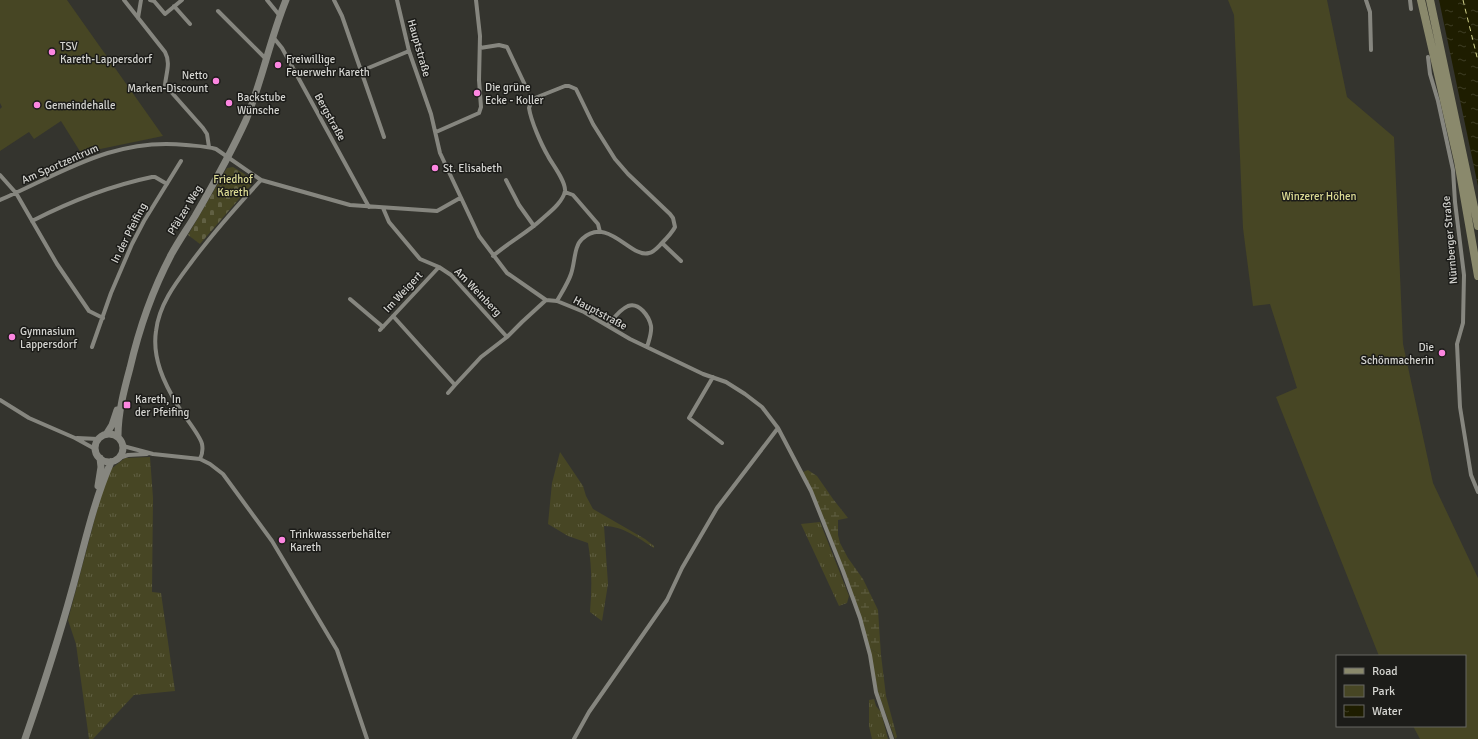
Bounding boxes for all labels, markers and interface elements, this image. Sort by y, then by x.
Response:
street label: Hauptstraße [405,18,433,78]
place label: TSV Kareth-Lappersdorf [60,40,153,66]
marker: TSV Kareth-Lappersdorf [47,47,57,57]
place label: Freiwillige Feuerwehr Kareth [286,53,370,79]
marker: Freiwillige Feuerwehr Kareth [273,60,283,70]
place label: Netto Marken-Discount [127,69,208,95]
marker: Netto Marken-Discount [211,76,221,86]
place label: Die grüne Ecke - Koller [485,81,544,107]
marker: Die grüne Ecke - Koller [472,88,482,98]
place label: Backstube Wünsche [237,91,286,117]
street label: Bergstraße [312,91,348,143]
marker: Backstube Wünsche [224,98,234,108]
place label: Gemeindehalle [45,99,115,112]
marker: Gemeindehalle [32,100,42,110]
street label: Am Sportzentrum [20,141,101,187]
place label: St. Elisabeth [443,162,502,175]
marker: St. Elisabeth [430,163,440,173]
park label: Friedhof Kareth [213,173,254,199]
street label: Pfälzer Weg [165,182,205,237]
park label: Winzerer Höhen [1281,190,1357,203]
street label: Nürnberger Straße [1440,195,1460,285]
street label: In der Pfeifing [108,200,150,265]
street label: Am Weinberg [452,265,504,319]
street label: Im Weigert [381,269,425,315]
street label: Hauptstraße [571,293,629,333]
place label: Gymnasium Lappersdorf [20,325,78,351]
marker: Gymnasium Lappersdorf [7,332,17,342]
place label: Die Schönmacherin [1361,341,1434,367]
marker: Die Schönmacherin [1437,348,1447,358]
place label: Kareth, In der Pfeifing [135,393,190,419]
marker: Kareth, In der Pfeifing [122,400,132,410]
place label: Trinkwassserbehälter Kareth [290,528,390,554]
marker: Trinkwassserbehälter Kareth [277,535,287,545]
legend [1336,655,1466,727]
text: Road [1372,664,1398,679]
text: Park [1372,684,1395,699]
text: Water [1372,704,1403,719]

